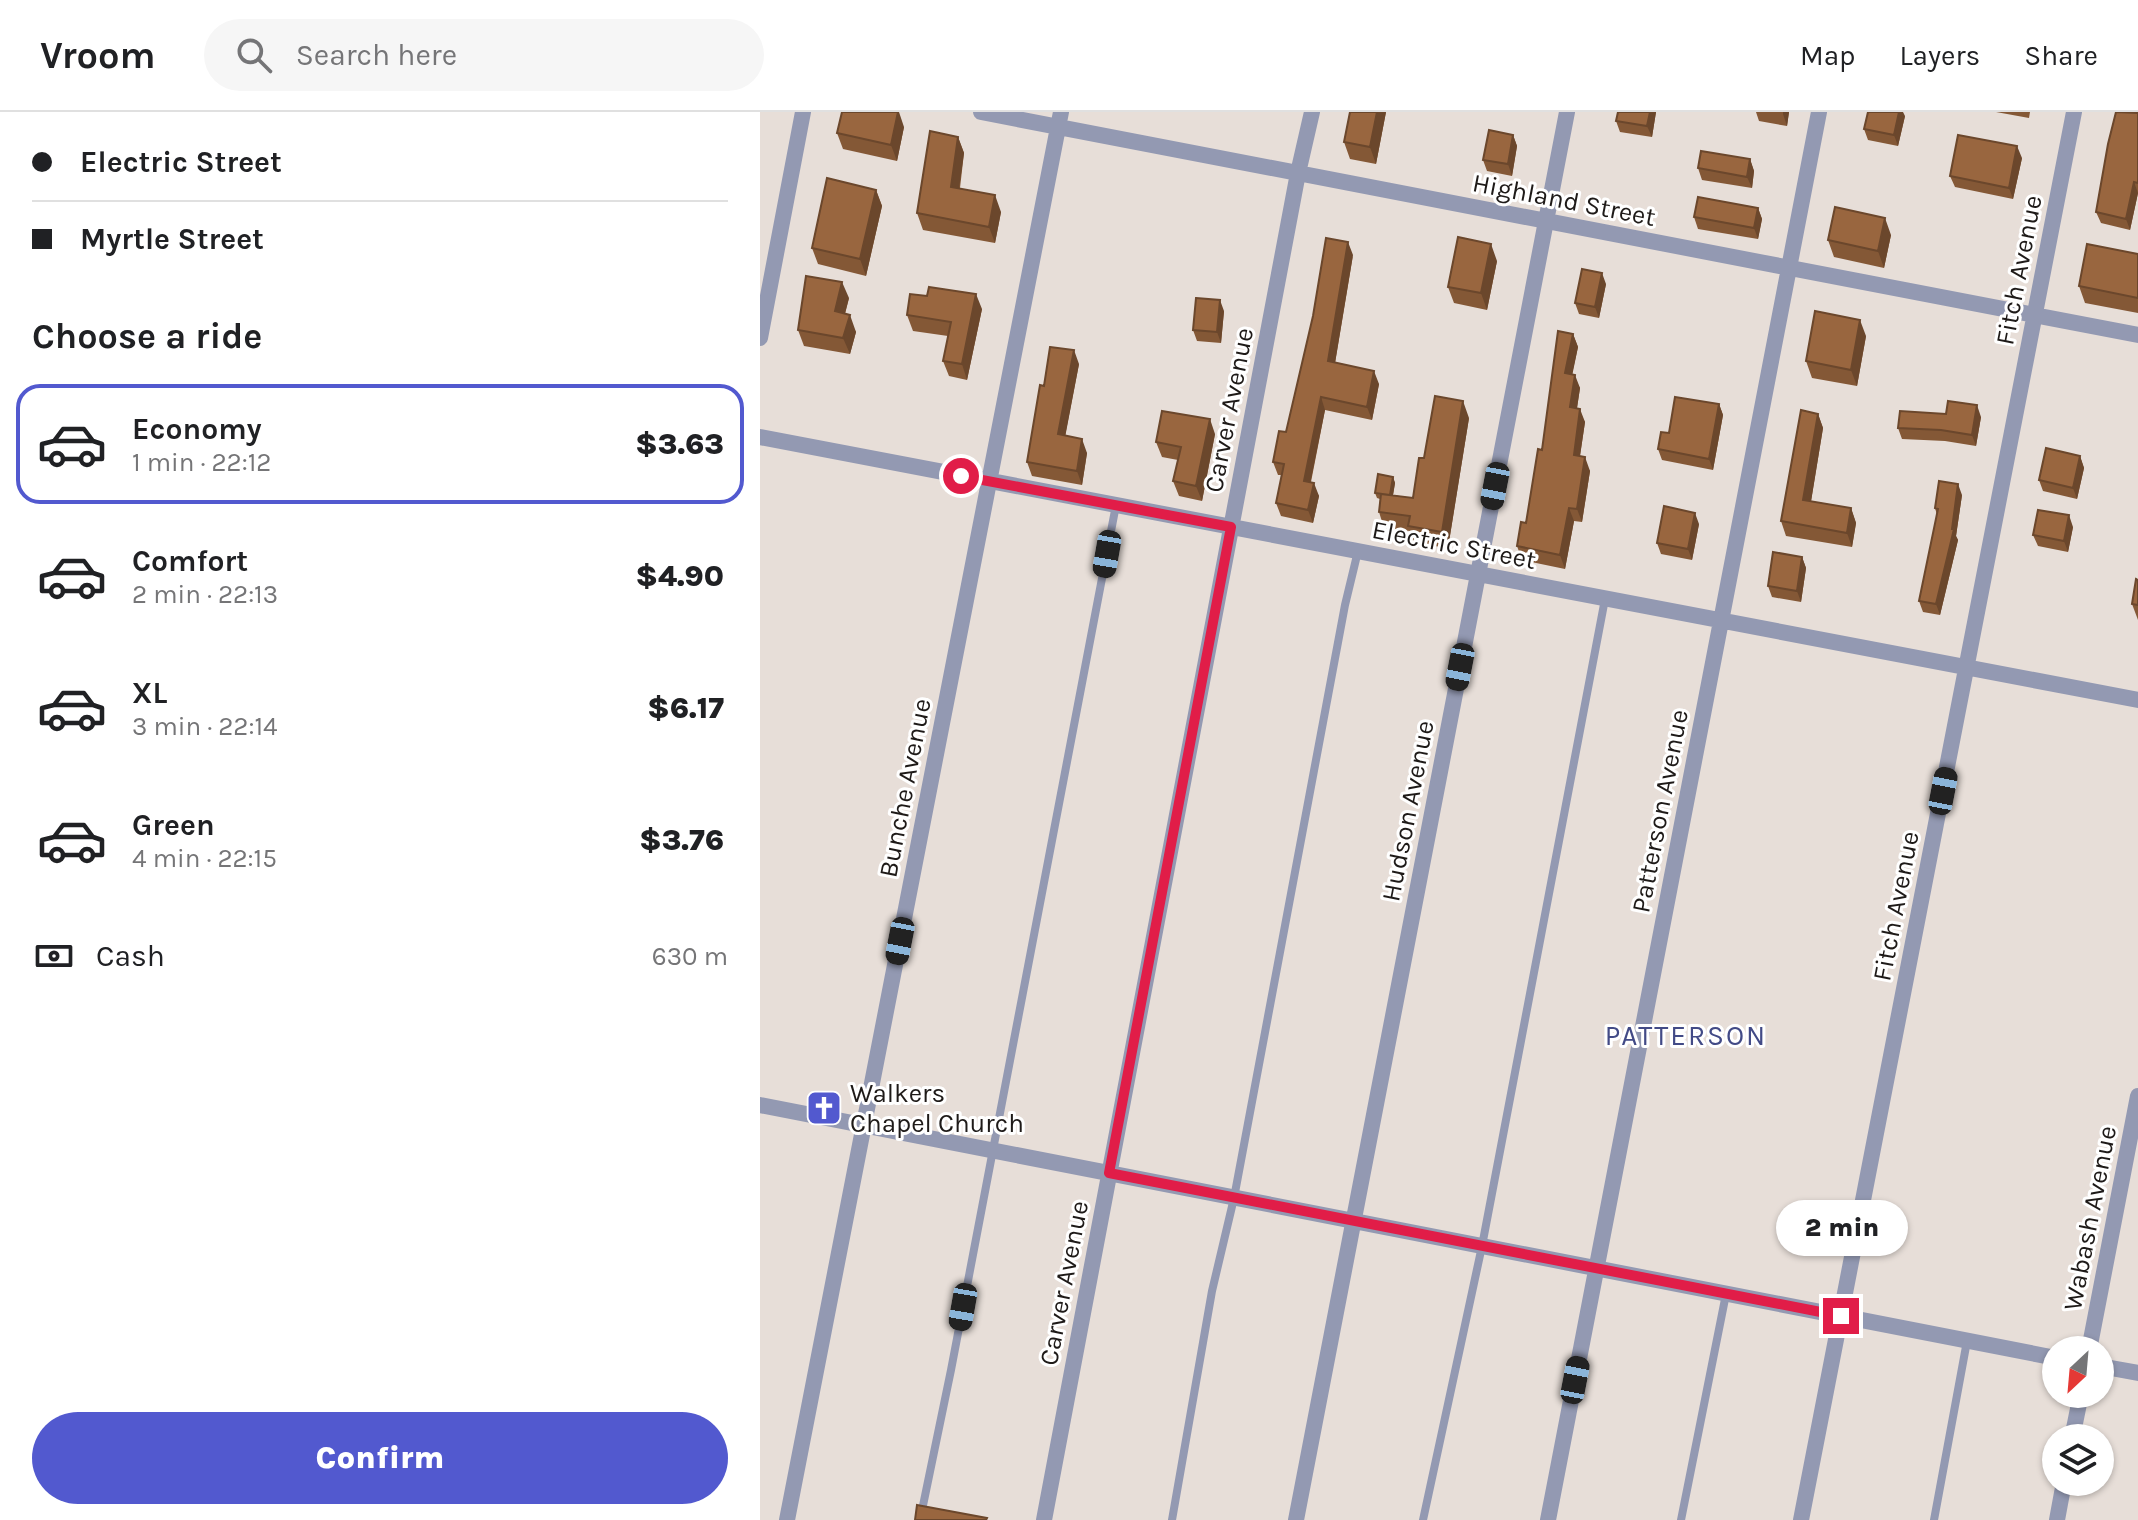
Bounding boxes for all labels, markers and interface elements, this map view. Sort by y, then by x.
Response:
search box [204,19,764,91]
text: Vroom [40,33,156,78]
icon: search [232,33,276,77]
text: Search here [296,37,457,73]
text: Map [1800,39,1855,72]
text: Layers [1899,39,1980,72]
text: Share [2024,39,2098,72]
text: Electric Street [80,144,282,180]
street label: Highland Street [1470,167,1658,233]
street label: Fitch Avenue [1989,192,2049,348]
text: Myrtle Street [80,221,264,257]
text: Choose a ride [32,315,262,357]
street label: Carver Avenue [1198,325,1260,495]
icon: car [36,408,108,480]
text: Economy [132,411,262,447]
text: $3.63 [635,426,724,462]
text: 1 min · 22:12 [132,447,271,478]
route start [943,458,979,494]
car [1479,460,1511,512]
street label: Electric Street [1369,514,1539,576]
car [1091,528,1123,580]
icon: car [36,540,108,612]
text: Comfort [132,543,248,579]
text: $4.90 [635,558,724,594]
text: 2 min · 22:13 [132,579,278,610]
car [1444,641,1476,693]
icon: car [36,672,108,744]
text: XL [132,675,167,711]
text: $6.17 [647,690,724,726]
street label: Bunche Avenue [872,696,938,880]
street label: Patterson Avenue [1625,707,1695,915]
text: 3 min · 22:14 [132,711,278,742]
street label: Hudson Avenue [1375,718,1441,904]
car [1927,765,1959,817]
icon: car [36,804,108,876]
text: Green [132,807,215,843]
text: $3.76 [639,822,724,858]
street label: Fitch Avenue [1866,828,1926,984]
text: 4 min · 22:15 [132,843,277,874]
car [884,915,916,967]
icon: cash [32,934,76,978]
text: Cash [96,938,165,974]
text: 630 m [652,941,728,972]
district label: PATTERSON [1605,1019,1767,1052]
place label: Walkers Chapel Church [850,1078,1024,1139]
church icon: Walkers Chapel Church [805,1089,843,1127]
street label: Wabash Avenue [2057,1123,2123,1313]
street label: Carver Avenue [1033,1198,1095,1368]
callout: 2 min [1775,1200,1907,1256]
text: 2 min [1805,1212,1879,1243]
car [947,1281,979,1333]
route end [1823,1298,1859,1334]
north arrow [2042,1336,2114,1408]
map controls [2042,1336,2114,1496]
car [1559,1354,1591,1406]
button: Confirm [32,1412,728,1504]
button: layers [2042,1424,2114,1496]

